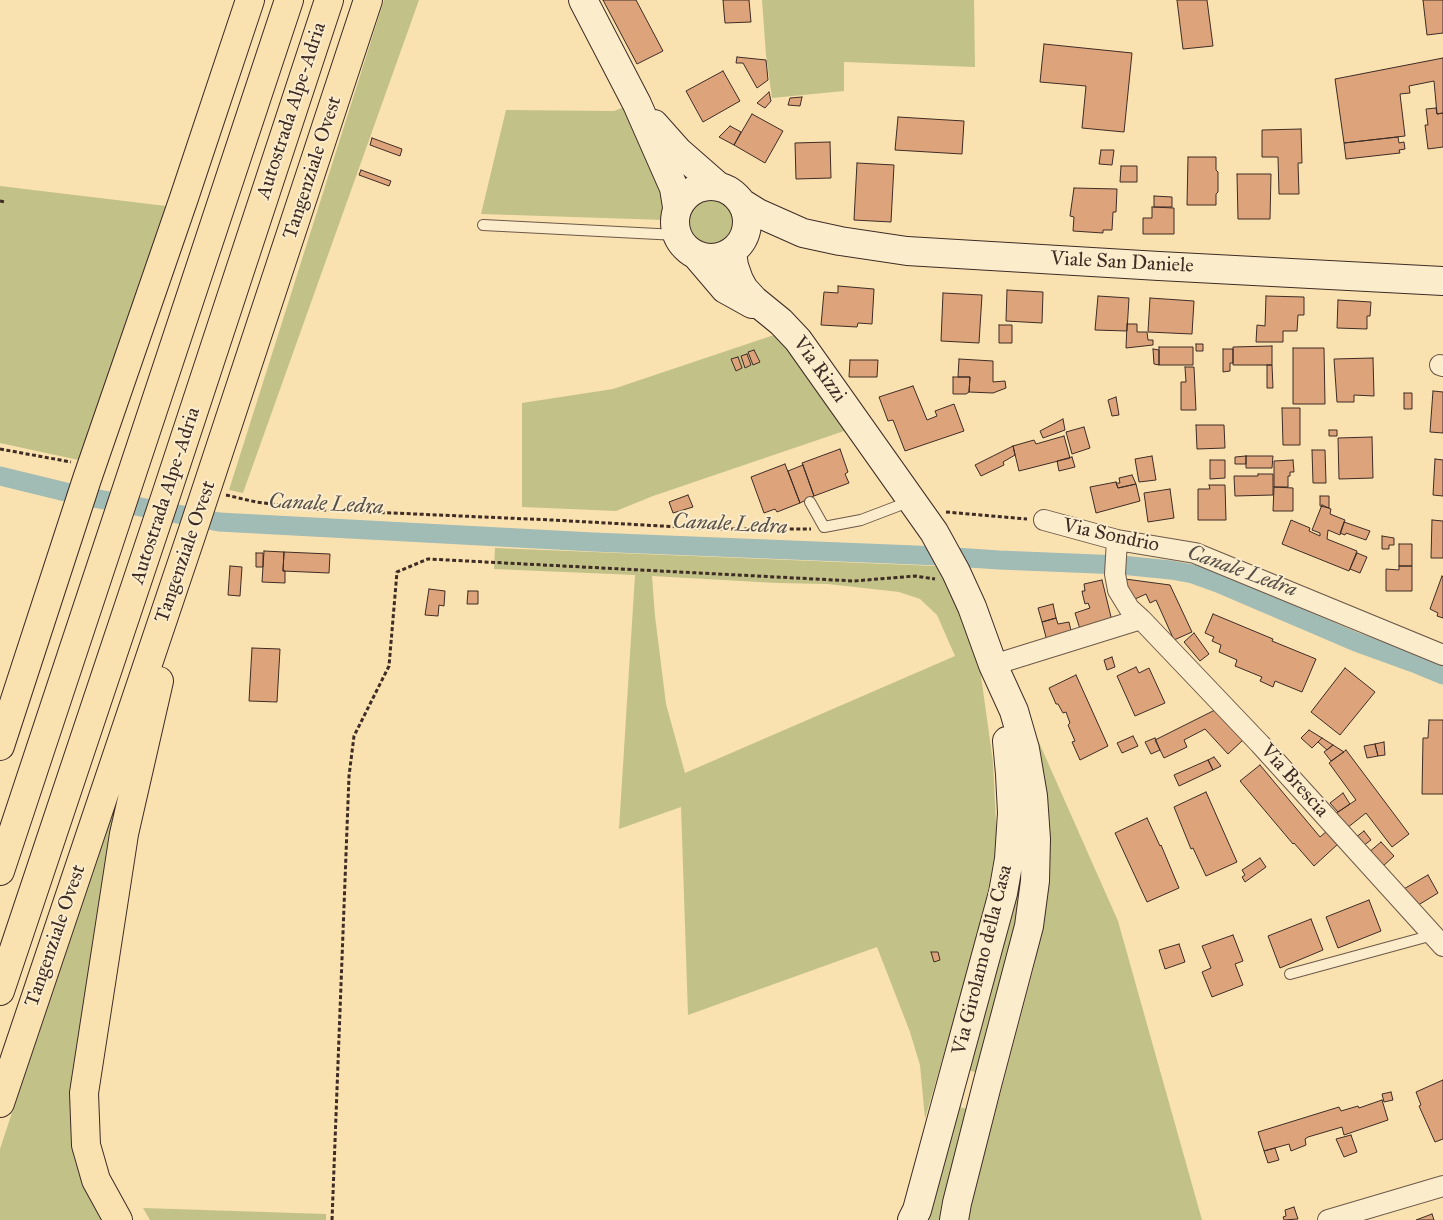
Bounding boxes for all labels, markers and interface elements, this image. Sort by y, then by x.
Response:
street label: Autostrada Alpe-Adria [252,19,332,203]
street label: Tangenziale Ovest [279,94,347,242]
street label: Viale San Daniele [1050,247,1194,279]
street label: Via Rizzi [787,332,851,408]
street label: Autostrada Alpe-Adria [126,404,206,588]
street label: Tangenziale Ovest [150,478,222,626]
water label: Canale Ledra [268,489,384,521]
water label: Canale Ledra [672,509,788,541]
street label: Via Sondrio [1061,514,1161,558]
water label: Canale Ledra [1184,541,1300,603]
street label: Via Brescia [1255,739,1333,823]
street label: Tangenziale Ovest [20,862,92,1010]
street label: Via Girolamo della Casa [948,863,1018,1057]

